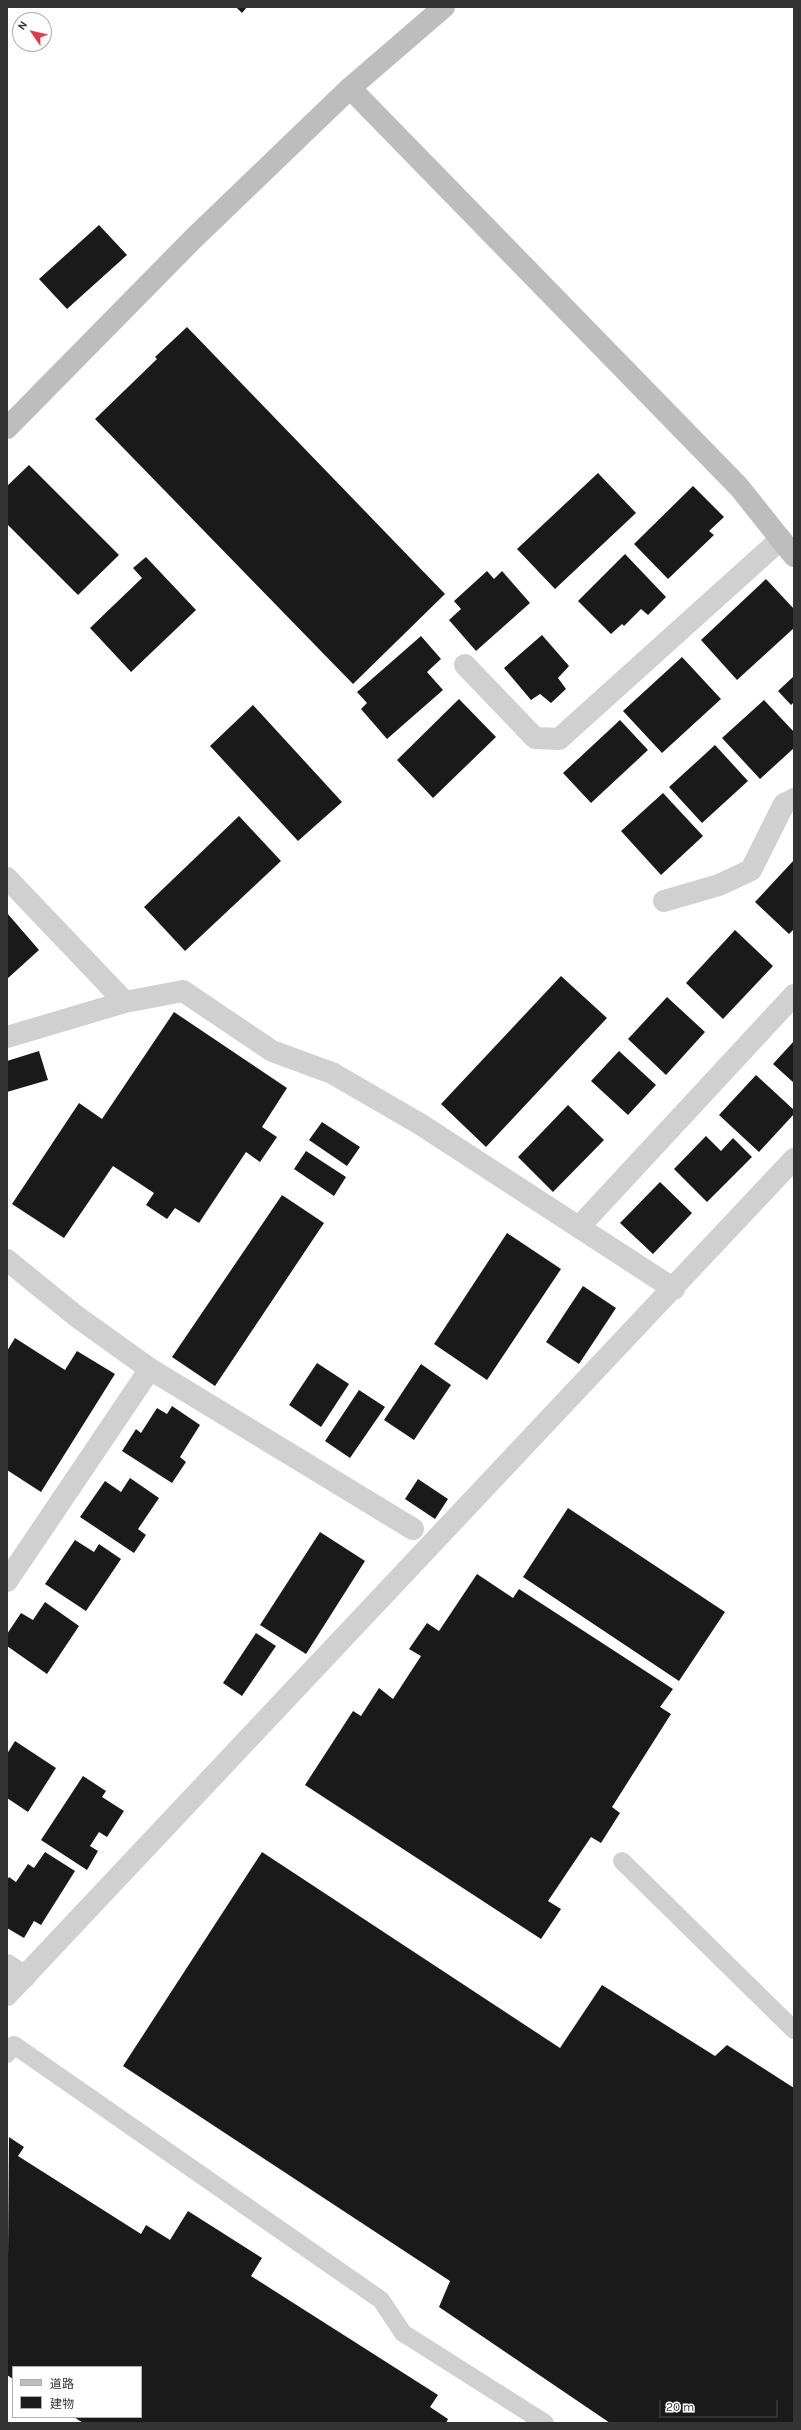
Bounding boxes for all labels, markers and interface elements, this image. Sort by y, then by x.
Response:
north arrow [12,12,52,52]
text: N [15,19,30,32]
legend [12,2366,142,2418]
text: 道路 [50,2377,74,2391]
scale bar [661,2392,780,2418]
text: 建物 [50,2397,74,2411]
text: 20 m [666,2400,694,2414]

